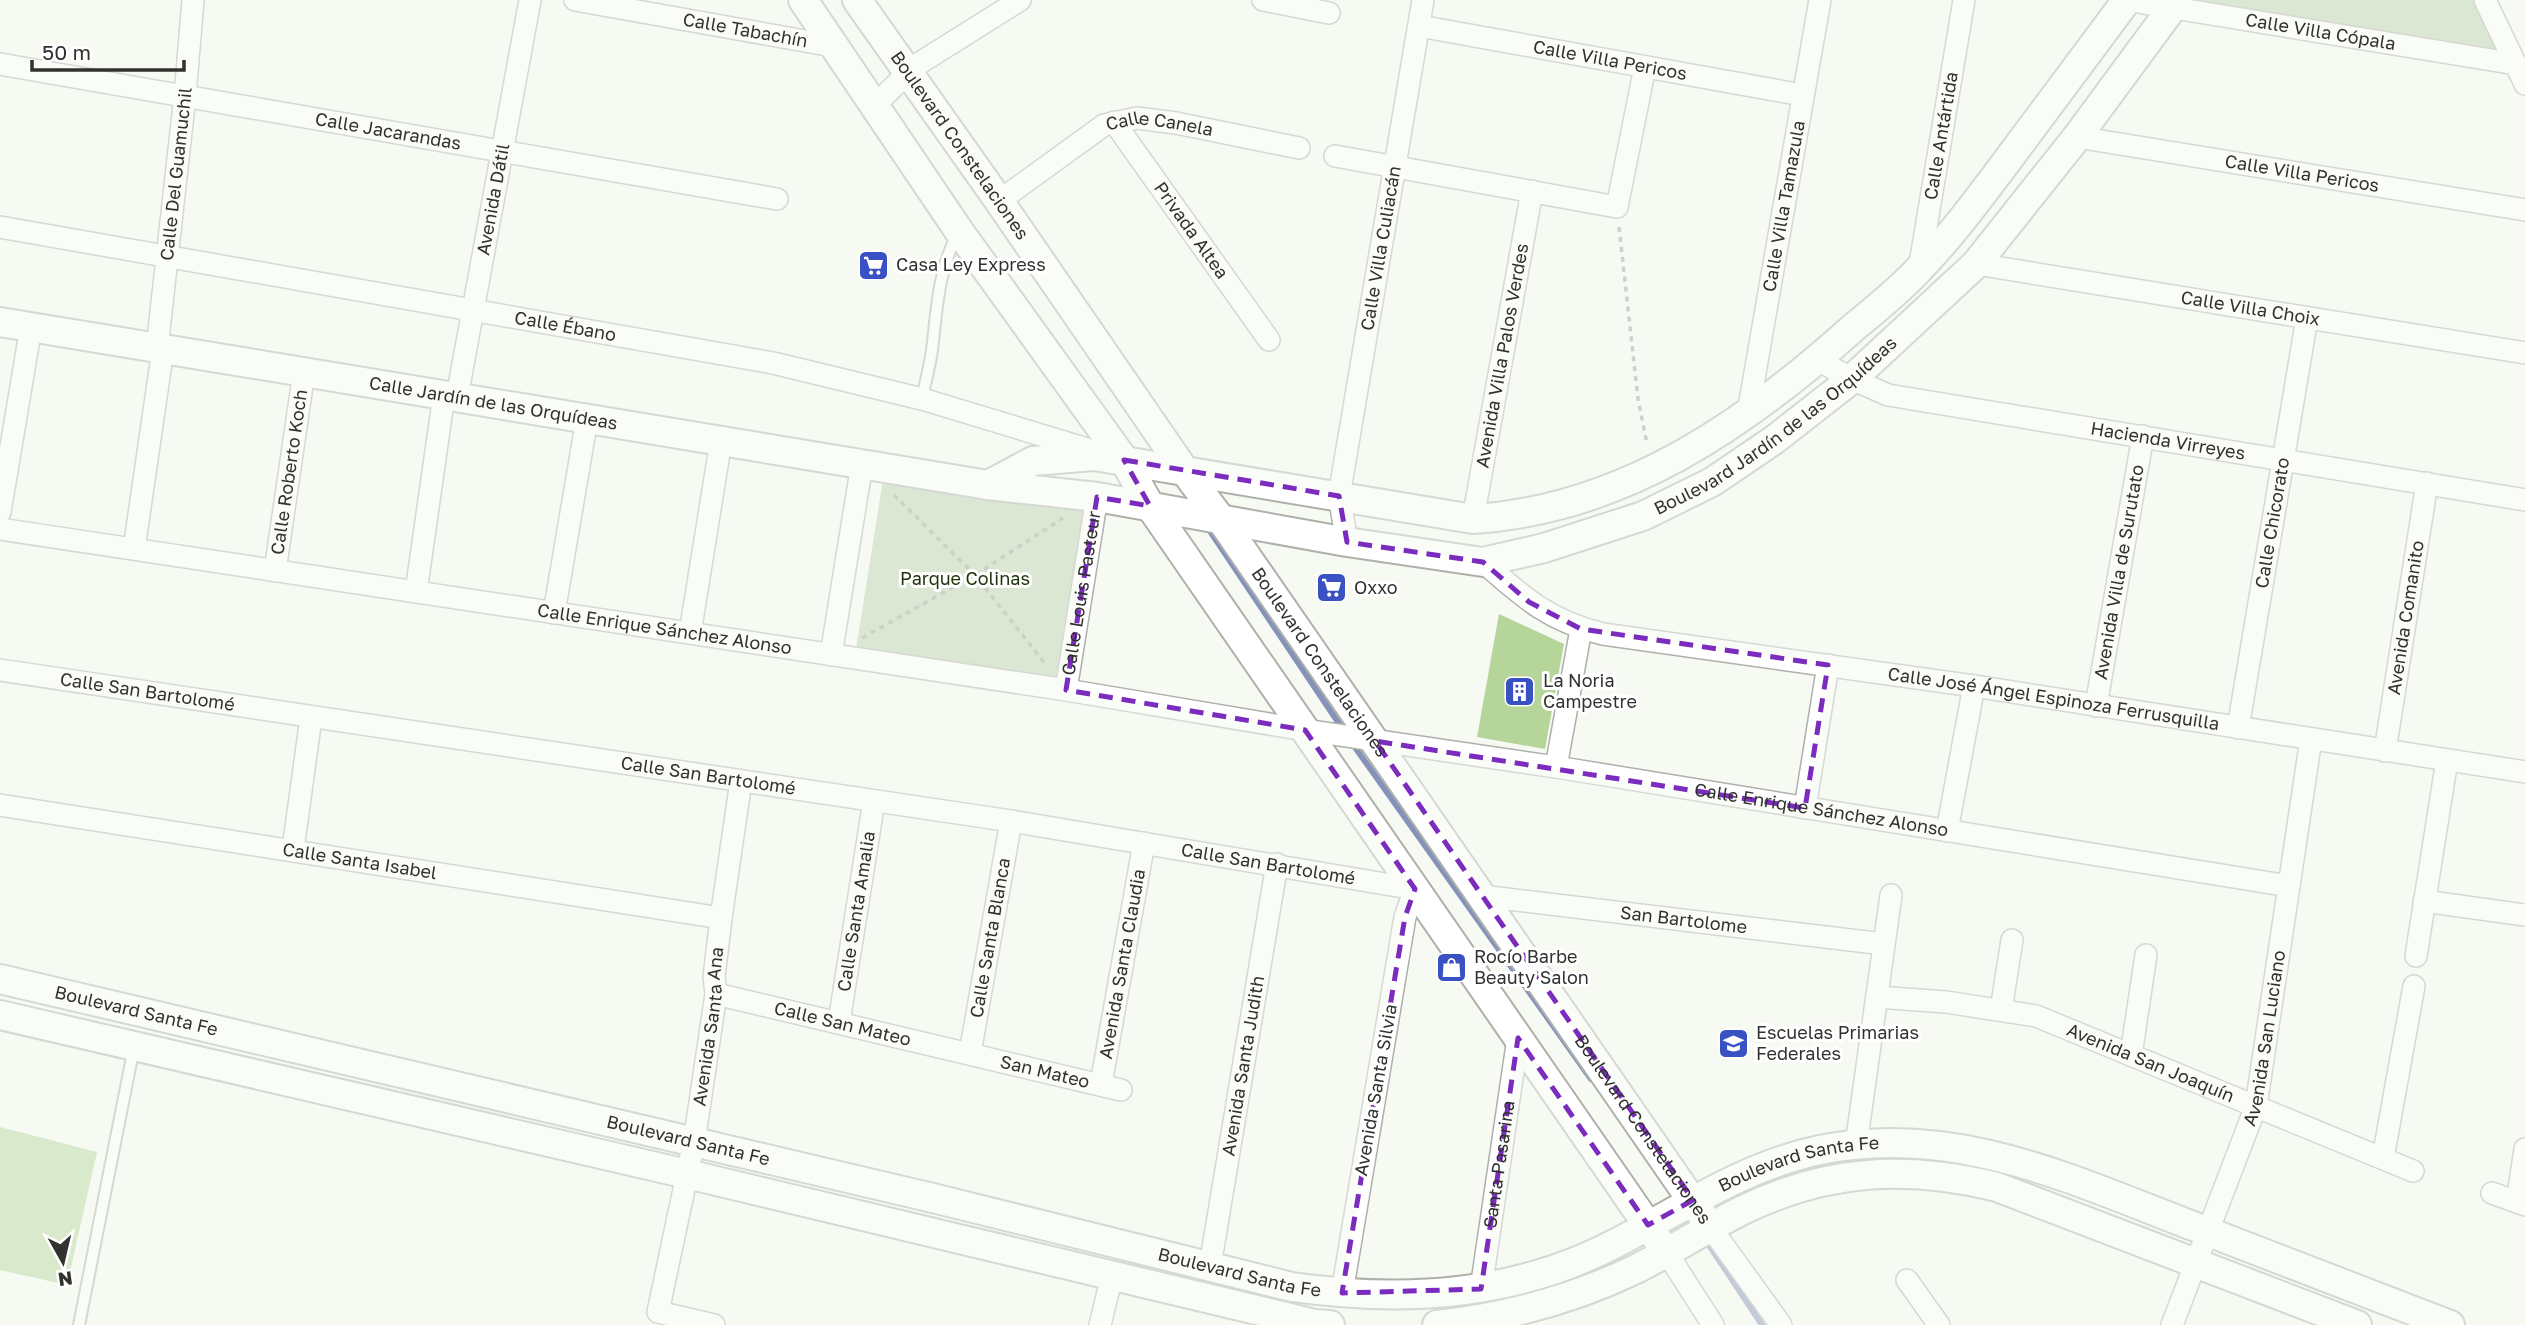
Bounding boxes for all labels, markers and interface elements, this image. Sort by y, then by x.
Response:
street label: Calle Tabachín [681,7,810,51]
street label: Calle Villa Cópala [2244,8,2397,54]
scale bar [32,28,184,72]
street label: Calle Villa Pericos [1531,35,1689,84]
text: 50 m [42,39,91,65]
street label: Boulevard Constelaciones [887,46,1034,243]
street label: Calle Antártida [1919,70,1962,201]
street label: Calle Del Guamuchil [155,86,196,262]
street label: Calle Canela [1104,106,1215,140]
street label: Calle Jacarandas [314,107,463,154]
street label: Calle Villa Tamazula [1757,119,1809,293]
street label: Avenida Dátil [471,141,513,257]
street label: Calle Villa Pericos [2223,149,2381,196]
street label: Calle Villa Culiacán [1355,164,1405,332]
street label: Privada Altea [1150,177,1234,283]
street label: Avenida Villa Palos Verdes [1470,242,1532,469]
supermarket icon: Casa Ley Express [856,248,890,282]
place label: Casa Ley Express [896,253,1046,275]
street label: Calle Villa Choix [2179,285,2322,330]
street label: Calle Ébano [513,306,618,345]
street label: Boulevard Jardín de las Orquídeas [1650,331,1901,519]
street label: Calle Jardín de las Orquídeas [368,371,619,434]
street label: Calle Roberto Koch [266,388,311,556]
street label: Hacienda Virreyes [2089,417,2247,464]
street label: Calle Chicorato [2250,456,2293,590]
street label: Avenida Villa de Surutato [2089,463,2148,681]
street label: Calle Louis Pasteur [1057,509,1105,677]
street label: Avenida Comanito [2382,539,2428,696]
street label: Boulevard Constelaciones [1247,563,1394,761]
park label: Parque Colinas [900,567,1030,589]
supermarket icon: Oxxo [1314,571,1348,605]
place label: Oxxo [1354,576,1398,598]
street label: Calle Enrique Sánchez Alonso [536,598,793,658]
street label: Calle José Ángel Espinoza Ferrusquilla [1887,662,2221,734]
street label: Calle San Bartolomé [59,667,236,715]
place label: La Noria Campestre [1543,669,1637,712]
building icon: La Noria Campestre [1503,674,1537,708]
street label: Calle San Bartolomé [619,751,797,799]
street label: Calle Enrique Sánchez Alonso [1693,778,1950,841]
street label: Calle Santa Amalia [832,829,879,993]
street label: Calle Santa Isabel [281,837,439,883]
street label: Calle San Bartolomé [1180,838,1357,889]
street label: Calle Santa Blanca [964,856,1014,1019]
street label: Avenida Santa Claudia [1094,867,1149,1060]
street label: San Bartolome [1619,901,1748,938]
street label: Avenida Santa Ana [687,945,728,1107]
place label: Rocío Barbe Beauty Salon [1474,945,1589,988]
street label: Avenida San Luciano [2238,949,2289,1129]
shop icon: Rocío Barbe Beauty Salon [1434,950,1468,984]
street label: Avenida Santa Judith [1217,974,1268,1157]
street label: Boulevard Santa Fe [53,980,220,1040]
street label: Calle San Mateo [772,996,913,1050]
street label: Avenida Santa Silvia [1349,1002,1401,1177]
street label: Avenida San Joaquín [2064,1018,2238,1106]
place label: Escuelas Primarias Federales [1756,1021,1919,1064]
school or university icon: Escuelas Primarias Federales [1716,1026,1750,1060]
street label: Boulevard Constelaciones [1571,1030,1717,1228]
street label: San Mateo [998,1050,1092,1092]
street label: Santa Pasarina [1478,1099,1519,1230]
street label: Boulevard Santa Fe [605,1110,772,1169]
street label: Boulevard Santa Fe [1714,1131,1880,1196]
north arrow [28,1227,98,1297]
street label: Boulevard Santa Fe [1156,1242,1322,1301]
text: N [57,1267,74,1292]

